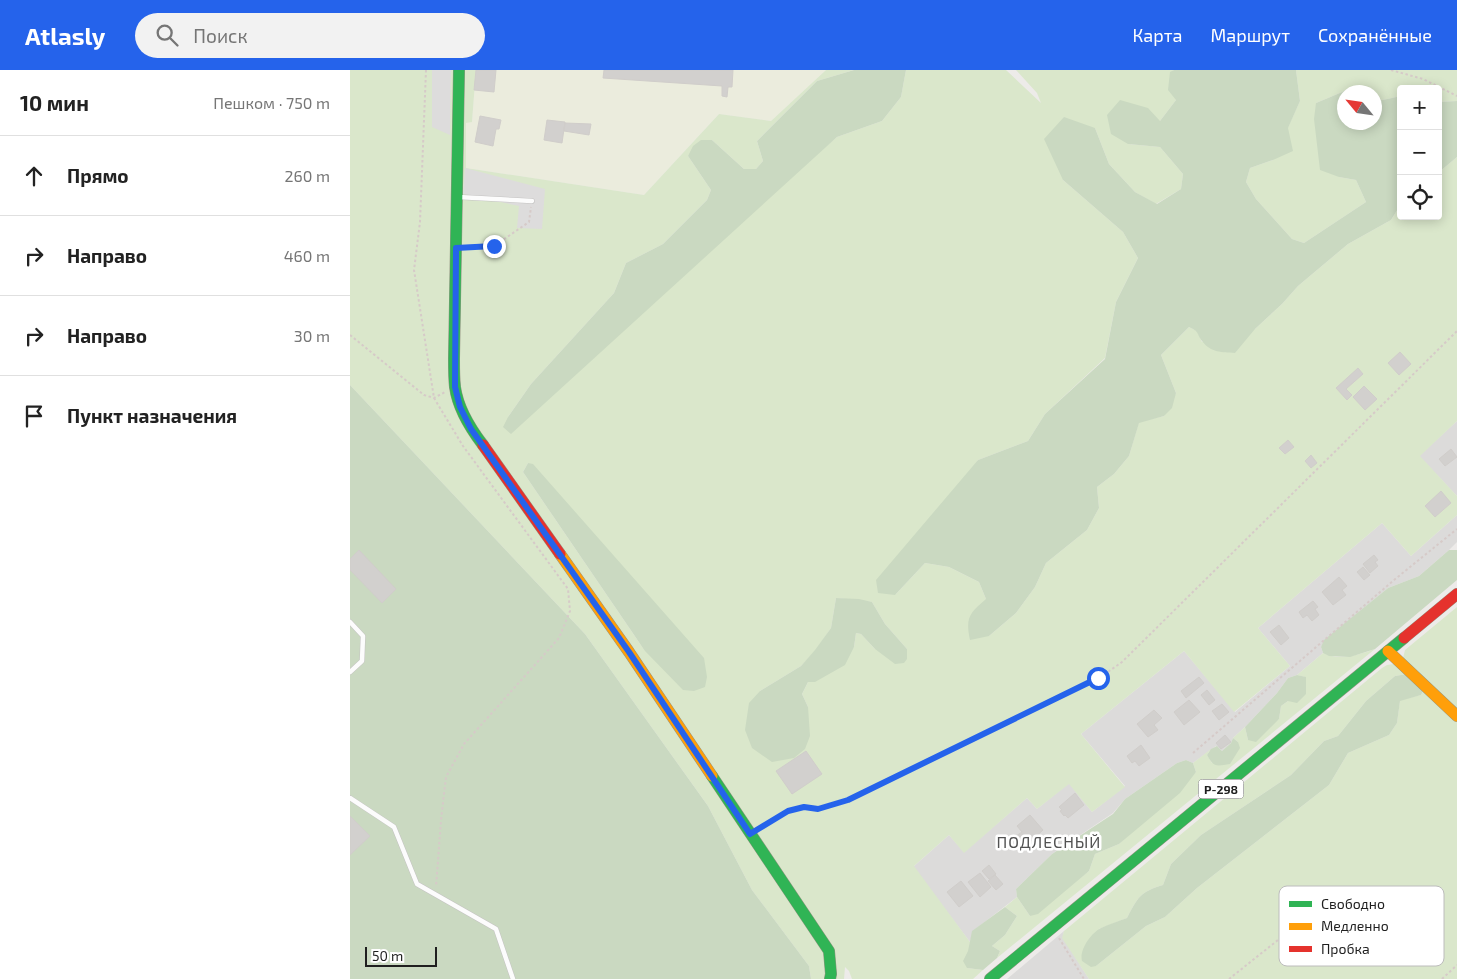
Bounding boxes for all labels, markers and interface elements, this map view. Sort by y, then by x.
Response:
search box [135,13,485,58]
text: Atlasly [25,21,105,50]
icon: search [153,21,181,49]
text: Поиск [193,24,248,47]
text: Карта [1132,24,1182,46]
text: Маршрут [1210,24,1290,46]
text: Сохранённые [1318,24,1432,46]
north arrow [1337,85,1382,130]
map controls [1397,85,1442,220]
button: + [1397,85,1442,130]
text: 10 мин [20,90,89,115]
text: Пешком · 750 m [213,93,330,112]
button: − [1397,130,1442,175]
icon: ahead [20,162,48,190]
text: Прямо [67,164,129,187]
text: 260 m [285,166,330,185]
button: locate [1397,175,1442,220]
route end [483,235,506,258]
icon: right [20,242,48,270]
text: Направо [67,244,147,267]
text: 460 m [284,246,330,265]
icon: right [20,322,48,350]
text: Направо [67,324,147,347]
text: 30 m [294,326,330,345]
icon: arrive [20,402,48,430]
text: Пункт назначения [67,404,237,427]
route start [1087,667,1110,690]
road number: Р-298 [1198,780,1244,799]
district label: ПОДЛЕСНЫЙ [997,832,1101,851]
legend [1279,886,1444,966]
text: Свободно [1321,895,1385,912]
text: Медленно [1321,917,1389,934]
text: Пробка [1321,940,1370,957]
scale bar [365,944,438,967]
text: 50 m [372,947,403,964]

